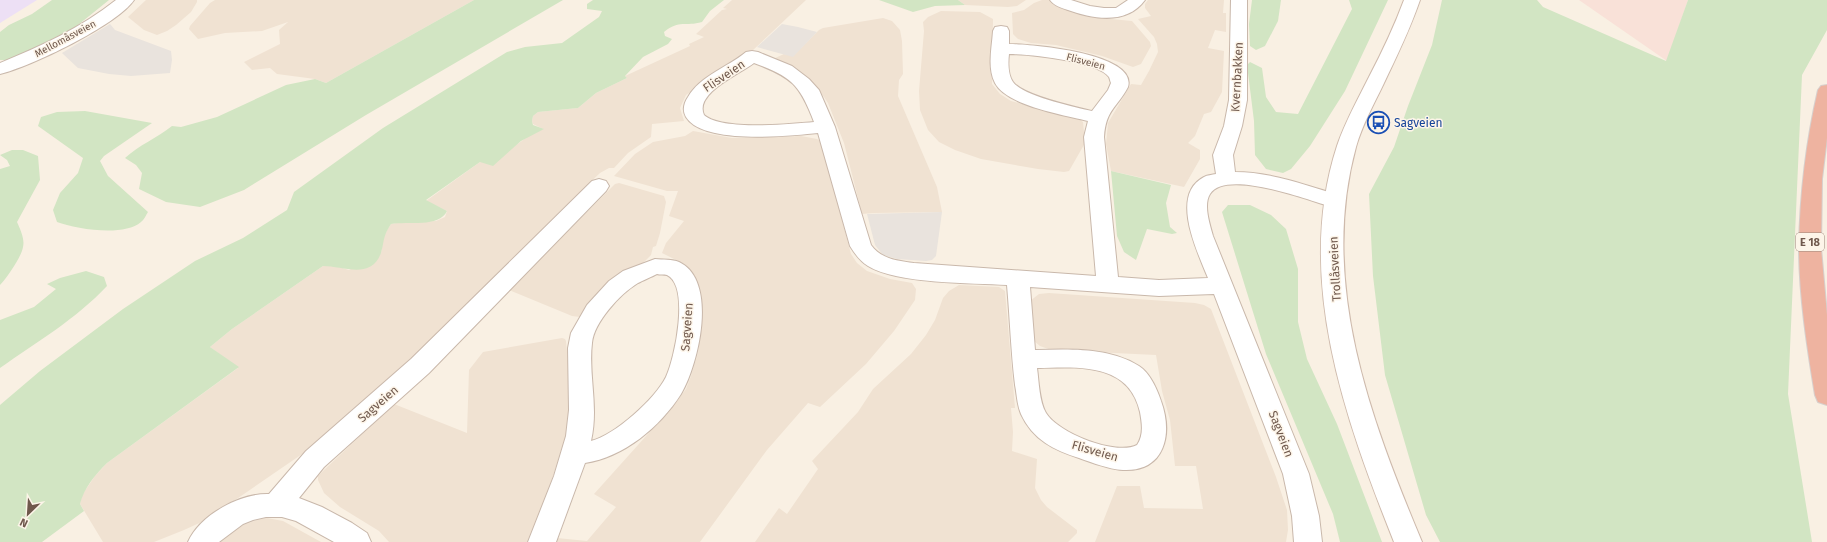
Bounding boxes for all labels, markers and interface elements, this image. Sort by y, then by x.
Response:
street label: Mellomåsveien [32,17,98,60]
street label: Kvernbakken [1228,42,1246,112]
street label: Flisveien [1065,51,1106,73]
street label: Flisveien [700,57,748,95]
bus stop icon: Sagveien [1366,110,1392,136]
place label: Sagveien [1394,116,1443,130]
road number: E 18 [1796,233,1824,251]
street label: Trollåsveien [1326,236,1344,302]
street label: Sagveien [678,302,696,352]
street label: Sagveien [355,383,401,425]
street label: Sagveien [1266,409,1296,459]
street label: Flisveien [1070,438,1120,464]
north arrow [8,494,48,534]
text: N [18,515,30,530]

